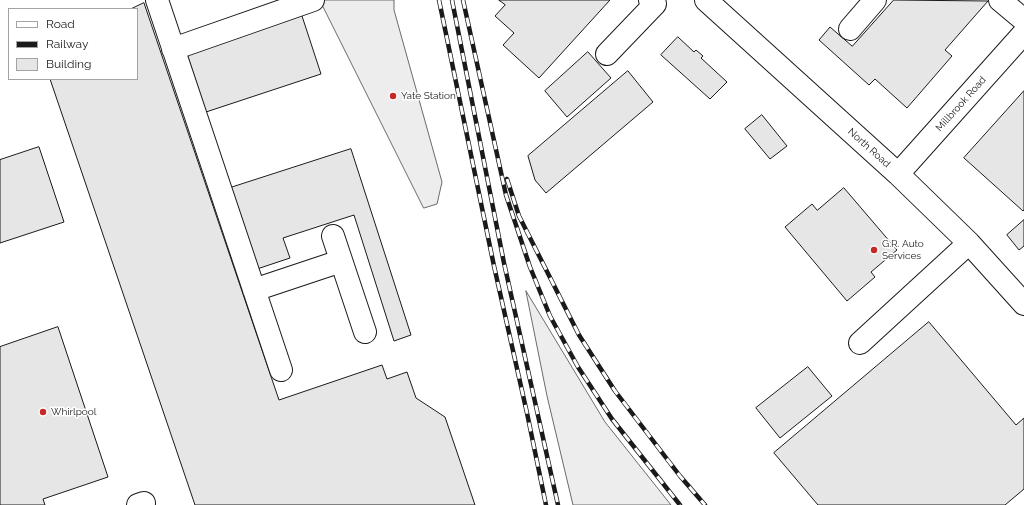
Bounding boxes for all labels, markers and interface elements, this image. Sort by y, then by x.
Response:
legend [8,8,138,80]
text: Road [46,17,75,31]
text: Railway [46,37,88,51]
text: Building [46,57,92,71]
street label: Millbrook Road [933,74,989,134]
place label: Yate Station [401,90,456,102]
marker: Yate Station [388,91,398,101]
street label: North Road [845,126,893,170]
place label: G.R. Auto Services [882,238,924,262]
marker: G.R. Auto Services [869,245,879,255]
place label: Whirlpool [51,406,96,418]
marker: Whirlpool [38,407,48,417]

